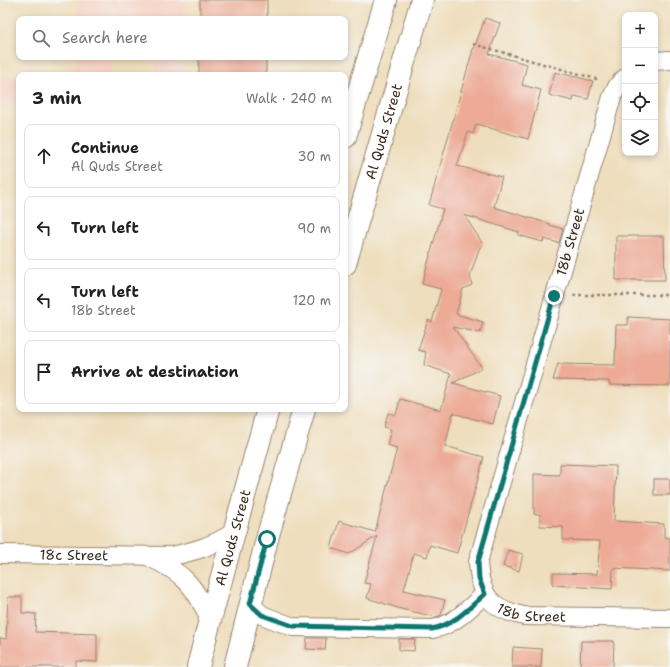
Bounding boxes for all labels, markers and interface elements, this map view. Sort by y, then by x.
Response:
map controls [622,12,658,156]
button: + [622,12,658,48]
search box [16,16,348,60]
icon: search [30,27,52,49]
text: Search here [62,28,148,48]
button: − [622,48,658,84]
street label: Al Quds Street [361,81,406,182]
button: locate [622,84,658,120]
text: 3 min [32,87,82,109]
text: Walk · 240 m [246,90,332,107]
button: layers [622,120,658,156]
text: Continue [71,138,139,158]
icon: ahead [33,145,55,167]
text: 30 m [297,148,331,165]
text: Al Quds Street [71,158,163,175]
street label: 18b Street [552,206,588,278]
icon: left [33,217,55,239]
text: Turn left [71,218,139,238]
text: 90 m [297,220,331,237]
text: Turn left [71,282,139,302]
route end [545,287,563,305]
icon: left [33,289,55,311]
text: 120 m [293,292,331,309]
text: 18b Street [71,302,136,319]
icon: arrive [33,361,55,383]
text: Arrive at destination [71,362,239,382]
street label: Al Quds Street [211,487,254,588]
route start [258,530,276,548]
street label: 18c Street [40,545,108,564]
street label: 18b Street [494,599,566,626]

